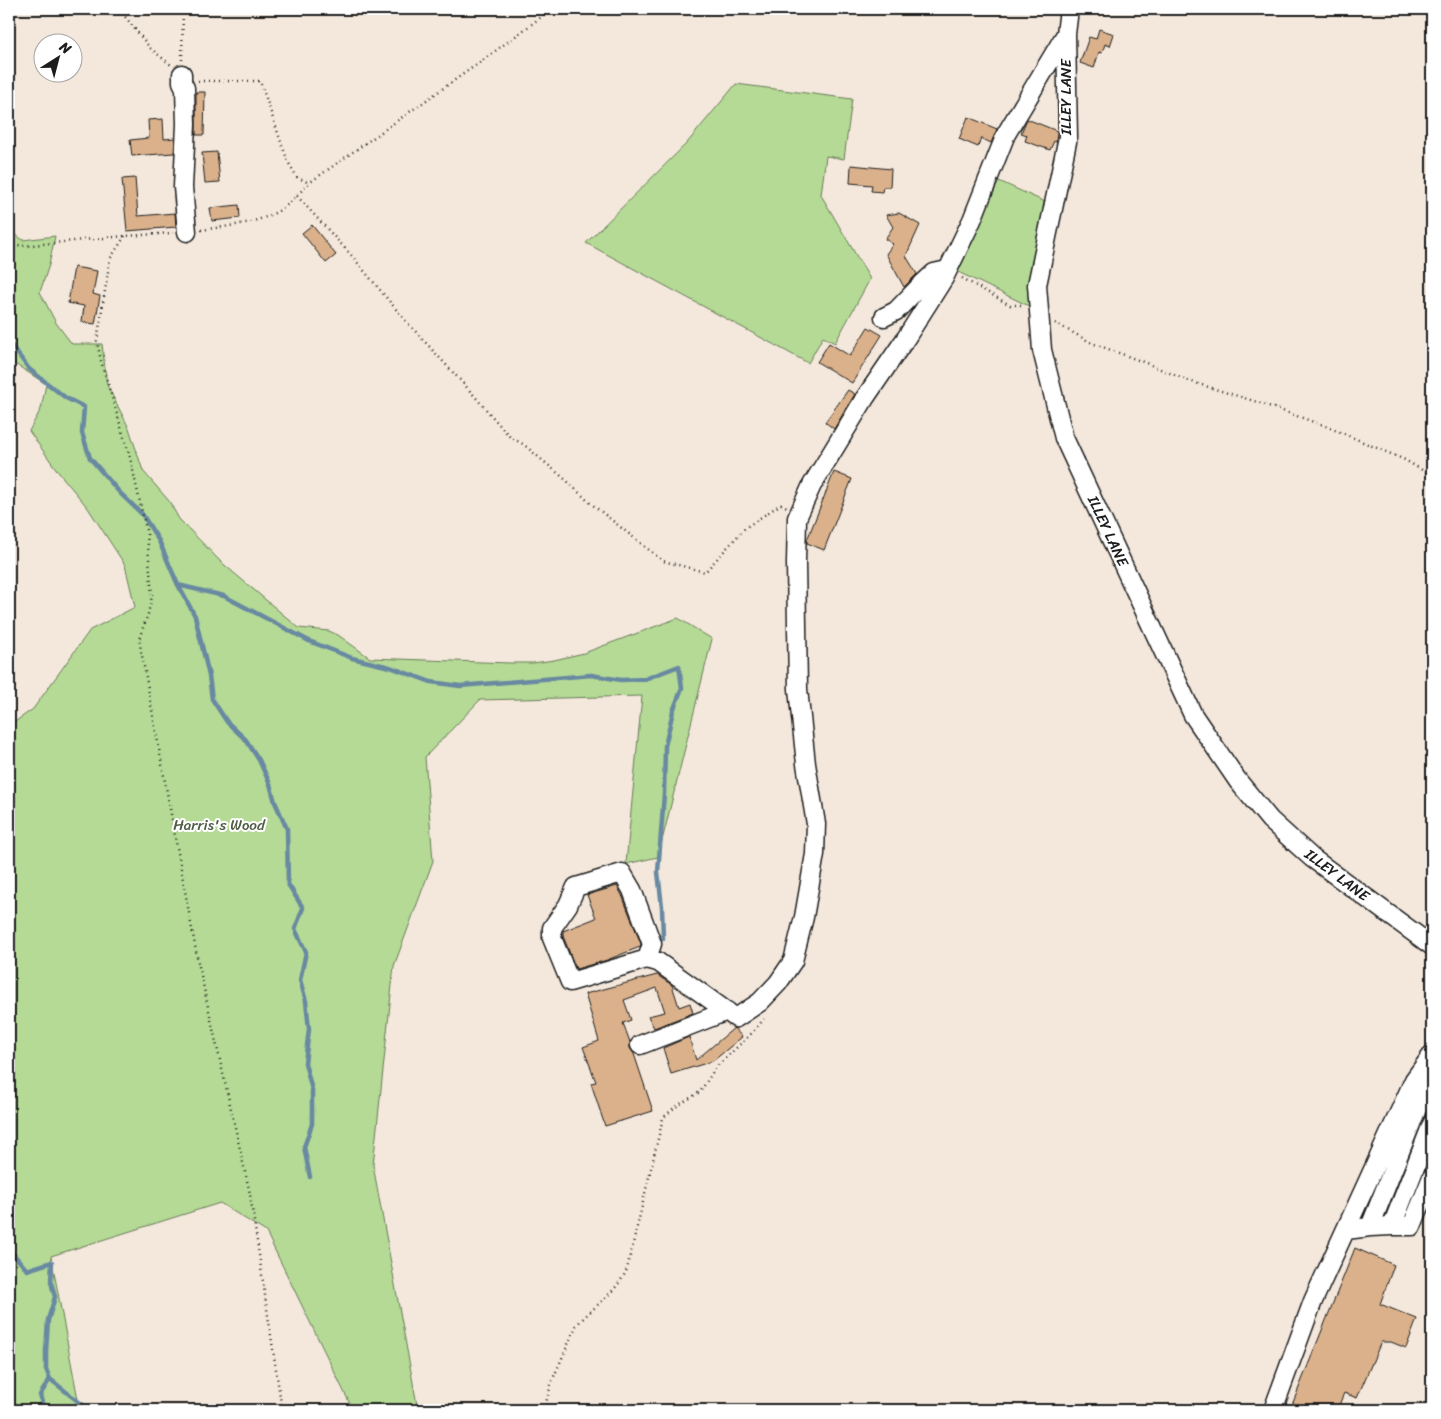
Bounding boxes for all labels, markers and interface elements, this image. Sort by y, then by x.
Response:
north arrow [32,32,82,82]
text: N [53,34,77,61]
street label: ILLEY LANE [1053,57,1079,136]
street label: ILLEY LANE [1080,490,1137,572]
park label: Harris's Wood [173,812,266,838]
street label: ILLEY LANE [1298,841,1376,909]

